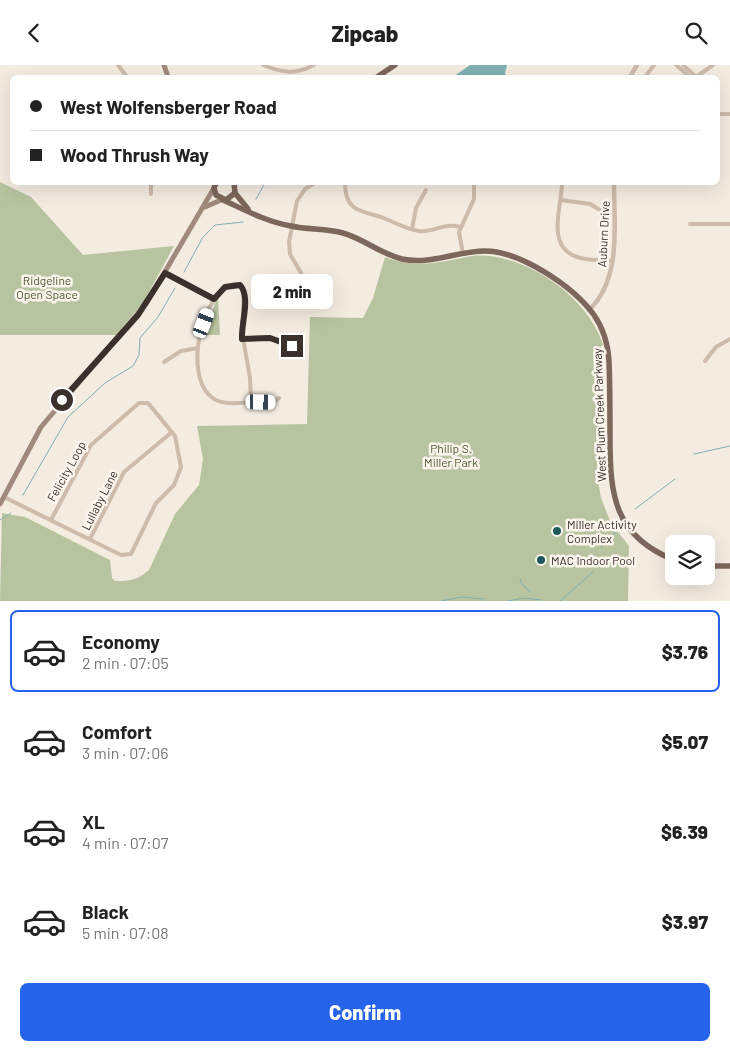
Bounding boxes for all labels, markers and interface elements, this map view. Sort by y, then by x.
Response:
icon: back [20,19,48,47]
icon: search [682,19,710,47]
text: Zipcab [332,20,398,46]
text: West Wolfensberger Road [60,95,277,118]
text: Wood Thrush Way [60,143,209,166]
street label: Auburn Drive [594,200,612,268]
park label: Ridgeline Open Space [16,273,78,301]
callout: 2 min [251,273,333,309]
text: 2 min [273,282,311,301]
car [191,306,216,340]
route end [281,335,303,357]
street label: West Plum Creek Parkway [590,347,608,482]
route start [51,389,73,411]
car [245,394,276,410]
street label: Felicity Loop [44,438,88,504]
park label: Philip S. Miller Park [424,441,478,469]
street label: Lullaby Lane [78,468,120,532]
place label: Miller Activity Complex [567,517,637,545]
marker: Miller Activity Complex [551,525,563,537]
map controls [665,535,715,585]
button: layers [665,535,715,585]
place label: MAC Indoor Pool [551,553,635,567]
marker: MAC Indoor Pool [535,554,547,566]
icon: car [22,629,67,674]
text: Economy [82,630,160,653]
text: $3.76 [662,640,708,663]
text: 2 min · 07:05 [82,653,169,672]
icon: car [22,719,67,764]
text: Comfort [82,720,152,743]
text: $5.07 [662,730,708,753]
text: 3 min · 07:06 [82,743,168,762]
icon: car [22,809,67,854]
text: XL [82,810,105,833]
text: $6.39 [661,820,708,843]
text: 4 min · 07:07 [82,833,168,852]
icon: car [22,899,67,944]
text: Black [82,900,129,923]
text: $3.97 [662,910,708,933]
text: 5 min · 07:08 [82,923,169,942]
button: Confirm [20,983,710,1041]

